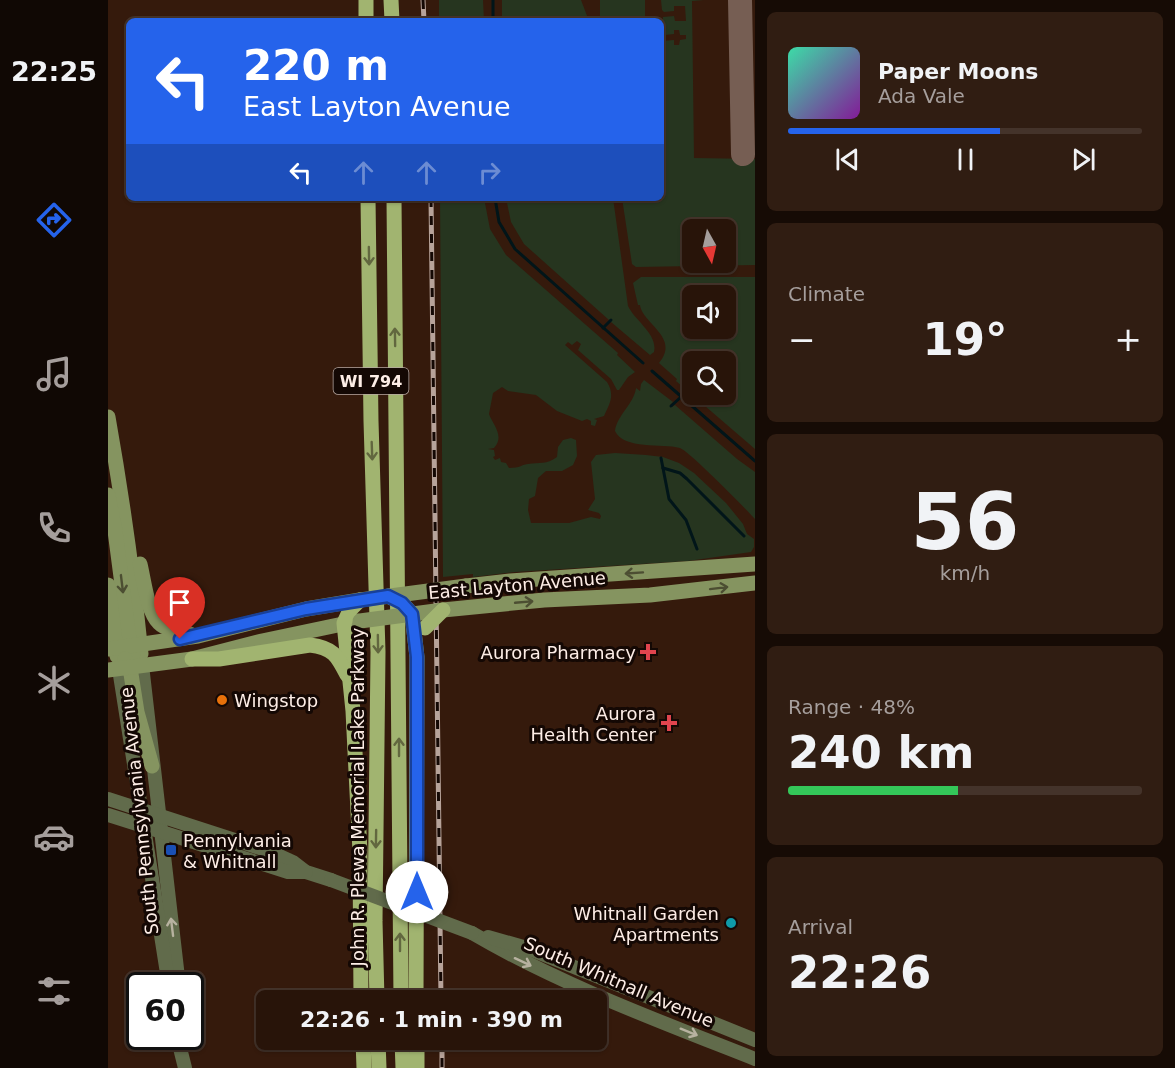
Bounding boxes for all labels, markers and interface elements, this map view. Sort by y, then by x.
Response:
text: 220 m [243,41,389,90]
icon: left [144,42,222,120]
text: 22:25 [11,56,97,87]
text: Paper Moons [878,59,1038,84]
text: Ada Vale [878,84,965,108]
text: East Layton Avenue [243,91,511,122]
icon: previous [831,143,864,176]
icon: pause [949,143,982,176]
icon: next [1067,143,1100,176]
icon: left [284,156,317,189]
icon: ahead [347,156,380,189]
icon: ahead [410,156,443,189]
icon: right [473,156,506,189]
icon: directions [33,199,75,241]
north arrow [682,219,736,273]
map controls [682,219,736,405]
one-way arrow [363,246,375,266]
text: Climate [788,282,865,306]
button: sound [682,285,736,339]
text: 19° [922,313,1008,366]
text: − [788,320,816,359]
text: + [1114,320,1142,359]
one-way arrow [389,327,401,347]
button: search [682,351,736,405]
icon: music [33,353,75,395]
road number: WI 794 [334,368,408,394]
one-way arrow [367,441,378,461]
text: 56 [911,477,1019,567]
icon: phone [33,507,75,549]
text: km/h [940,561,990,585]
street label: East Layton Avenue [427,567,607,603]
one-way arrow [624,567,644,578]
one-way arrow [116,574,127,593]
pin [154,577,205,639]
one-way arrow [708,582,728,593]
icon: arrive [163,586,196,619]
one-way arrow [514,596,534,607]
street label: John R. Plewa Memorial Lake Parkway [347,627,368,967]
one-way arrow [372,634,384,654]
place label: Aurora Pharmacy [481,642,636,663]
marker: Aurora Pharmacy [641,645,655,659]
icon: climate [33,662,75,704]
street label: South Pennsylvania Avenue [116,686,162,936]
place label: Wingstop [234,690,318,711]
marker: Wingstop [215,693,229,707]
text: Range · 48% [788,695,915,719]
place label: Aurora Health Center [531,703,657,745]
marker: Aurora Health Center [660,714,678,732]
text: 240 km [788,726,974,779]
one-way arrow [393,738,405,758]
icon: car [33,816,75,858]
one-way arrow [370,829,382,849]
place label: Pennylvania & Whitnall [183,830,292,872]
marker: Pennylvania & Whitnall [164,843,178,857]
position arrow [385,860,449,924]
place label: Whitnall Garden Apartments [574,903,719,945]
text: Arrival [788,915,853,939]
marker: Whitnall Garden Apartments [724,916,738,930]
one-way arrow [166,918,177,938]
street label: South Whitnall Avenue [521,932,717,1032]
one-way arrow [394,933,406,953]
text: 22:26 [788,946,931,999]
one-way arrow [513,956,531,968]
icon: filters [33,970,75,1012]
speed limit sign: 60 [126,972,204,1050]
text: 22:26 · 1 min · 390 m [300,1007,563,1032]
one-way arrow [679,1027,698,1038]

